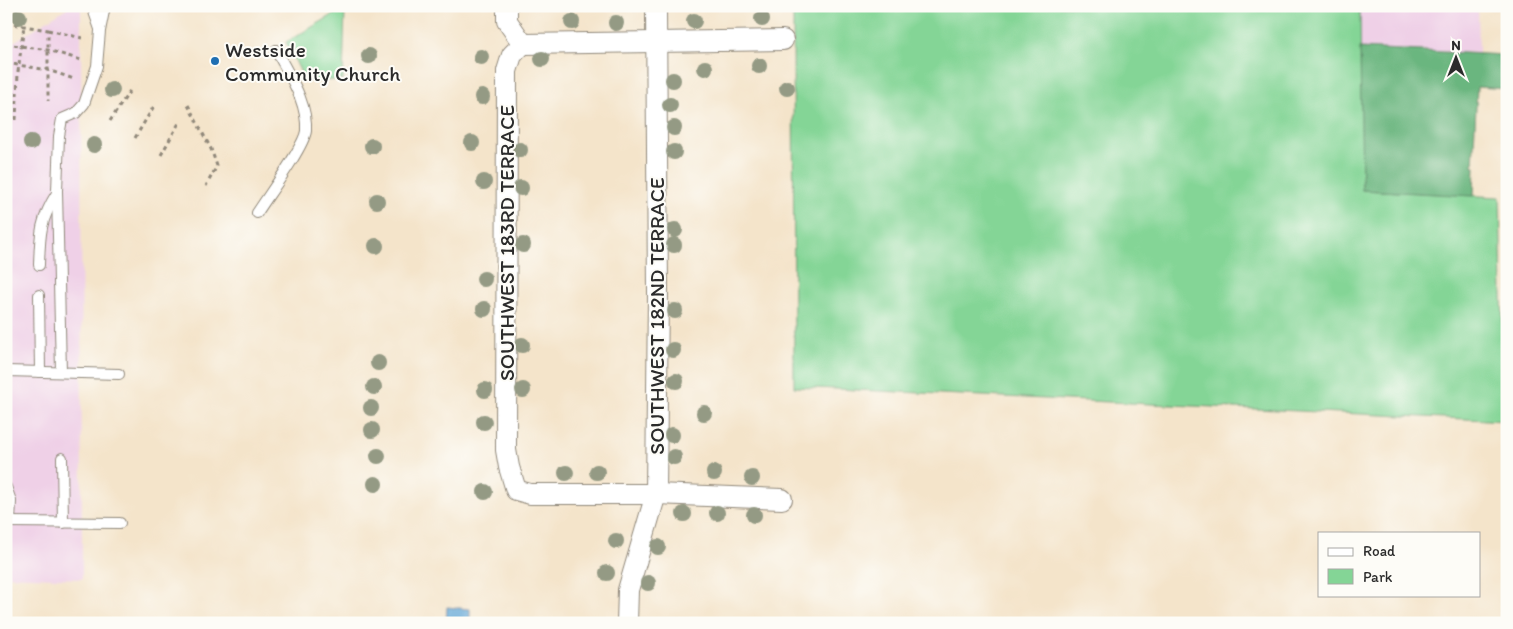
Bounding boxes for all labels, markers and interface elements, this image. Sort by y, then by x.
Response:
north arrow [1430,32,1480,82]
place label: Westside Community Church [225,37,400,86]
text: N [1451,37,1461,54]
marker: Westside Community Church [209,55,221,67]
street label: SOUTHWEST 183RD TERRACE [494,105,519,381]
street label: SOUTHWEST 182ND TERRACE [644,177,669,455]
legend [1318,532,1480,596]
text: Road [1363,542,1396,560]
text: Park [1363,568,1393,586]

